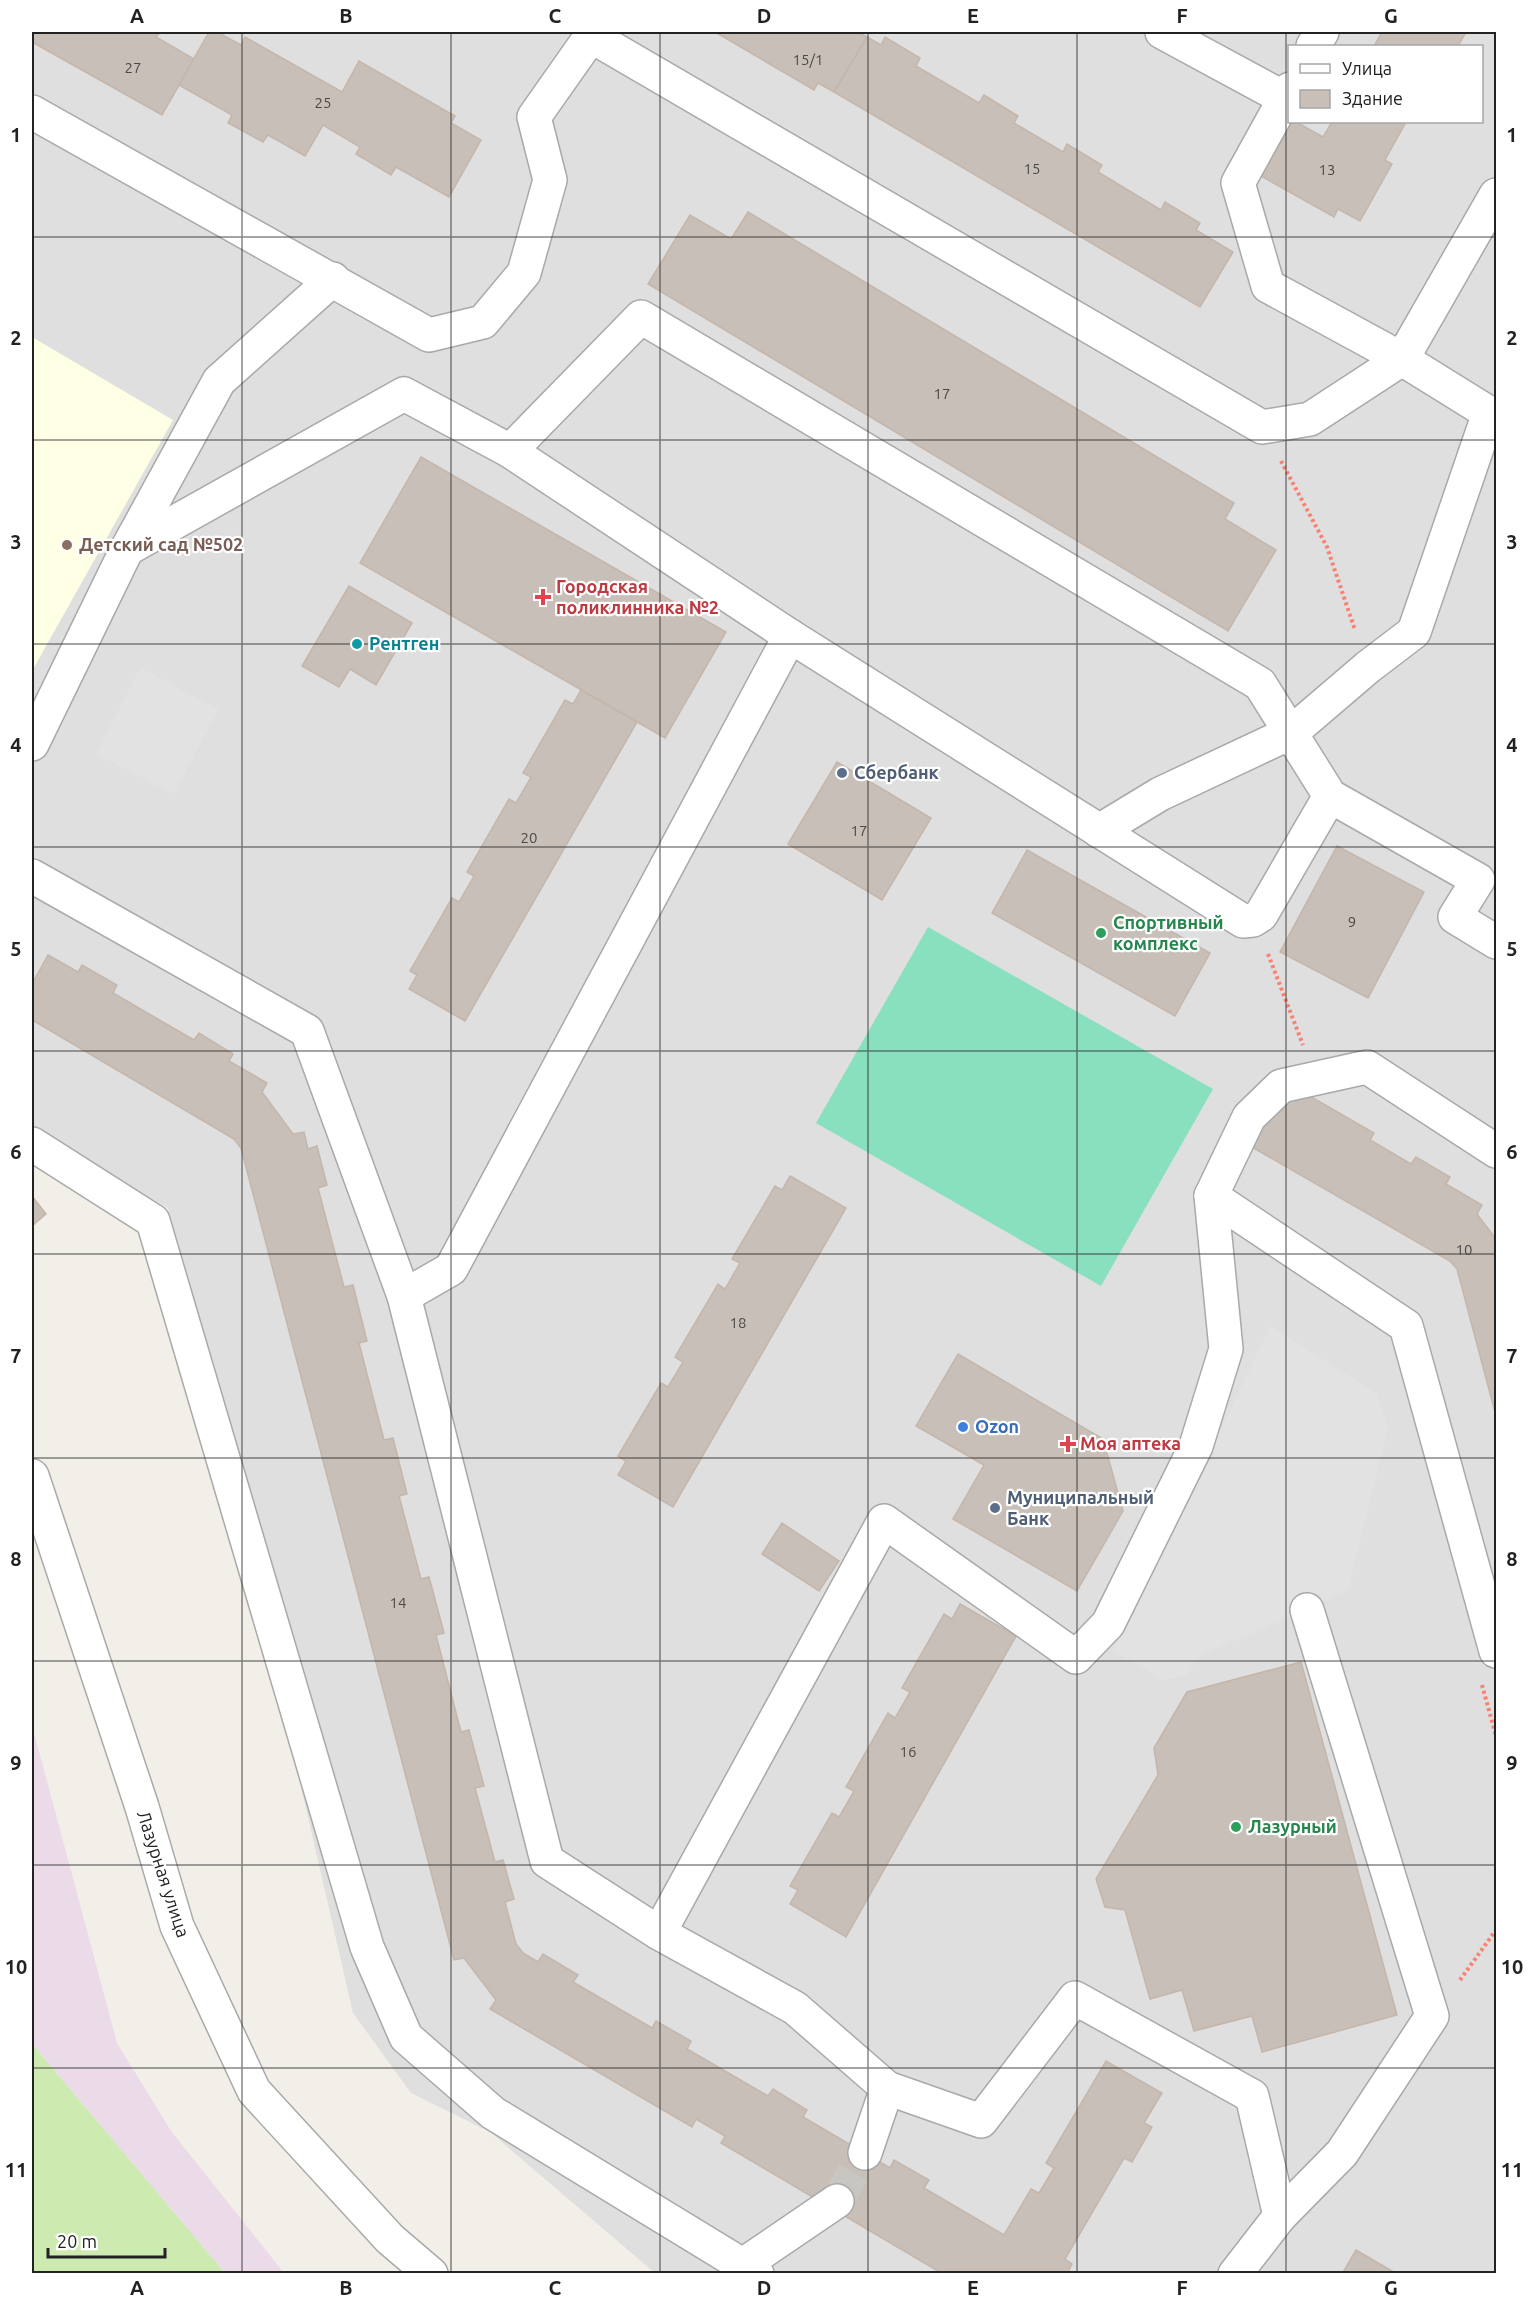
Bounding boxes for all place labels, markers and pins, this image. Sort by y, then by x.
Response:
place label: Детский сад №502 [79,534,243,554]
marker: Детский сад №502 [60,538,74,552]
place label: Городская поликлинника №2 [556,576,719,617]
marker: Городская поликлинника №2 [534,588,552,606]
place label: Рентген [369,633,439,653]
marker: Рентген [350,637,364,651]
place label: Сбербанк [854,762,940,782]
marker: Сбербанк [835,766,849,780]
place label: Спортивный комплекс [1113,912,1224,953]
marker: Спортивный комплекс [1094,926,1108,940]
place label: Ozon [975,1416,1019,1436]
marker: Ozon [956,1420,970,1434]
place label: Моя аптека [1080,1433,1181,1453]
marker: Моя аптека [1061,1437,1075,1451]
place label: Муниципальный Банк [1007,1487,1154,1528]
marker: Муниципальный Банк [988,1501,1002,1515]
place label: Лазурный [1248,1816,1337,1836]
marker: Лазурный [1229,1820,1243,1834]

